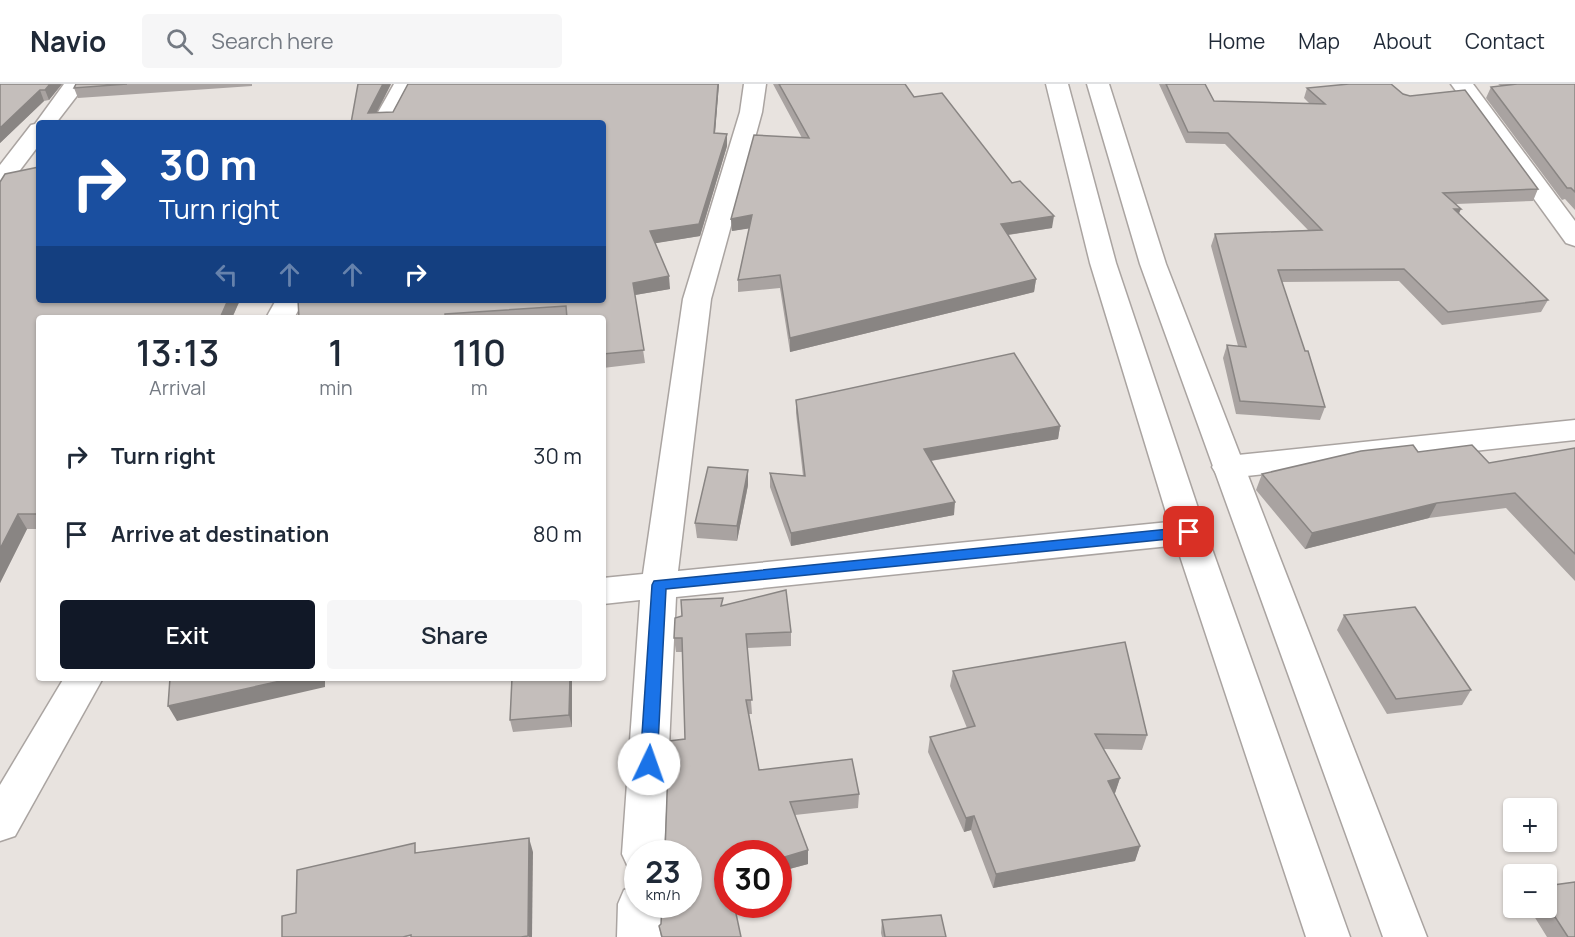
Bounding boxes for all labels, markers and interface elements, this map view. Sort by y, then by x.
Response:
search box [142,14,562,68]
text: Navio [30,22,106,60]
icon: search [163,25,196,58]
text: Search here [211,26,334,56]
text: Home [1208,27,1265,55]
text: Map [1298,27,1340,55]
text: About [1373,27,1432,55]
text: Contact [1465,27,1545,55]
text: 30 m [159,135,257,193]
icon: right [60,144,138,222]
text: Turn right [159,190,280,227]
icon: left [210,258,243,291]
icon: ahead [273,258,306,291]
icon: ahead [336,258,369,291]
icon: right [399,258,432,291]
text: 13:13 [136,328,219,377]
text: 1 [328,328,344,377]
text: 110 [453,328,506,377]
text: Arrival [149,374,206,401]
text: min [319,374,353,401]
text: m [471,374,488,401]
icon: right [60,440,93,473]
text: Turn right [111,441,216,471]
text: 30 m [533,441,582,471]
pin [1163,506,1214,557]
icon: arrive [1172,515,1205,548]
icon: arrive [60,518,93,551]
text: Arrive at destination [111,519,329,549]
text: 80 m [533,519,582,549]
button: Exit [60,600,315,669]
button: Share [327,600,582,669]
position arrow [617,732,681,796]
map controls [1503,798,1557,918]
button: + [1503,798,1557,852]
speed limit sign: 30 [714,840,792,918]
text: 23 [645,851,681,892]
button: − [1503,864,1557,918]
text: km/h [646,884,680,905]

